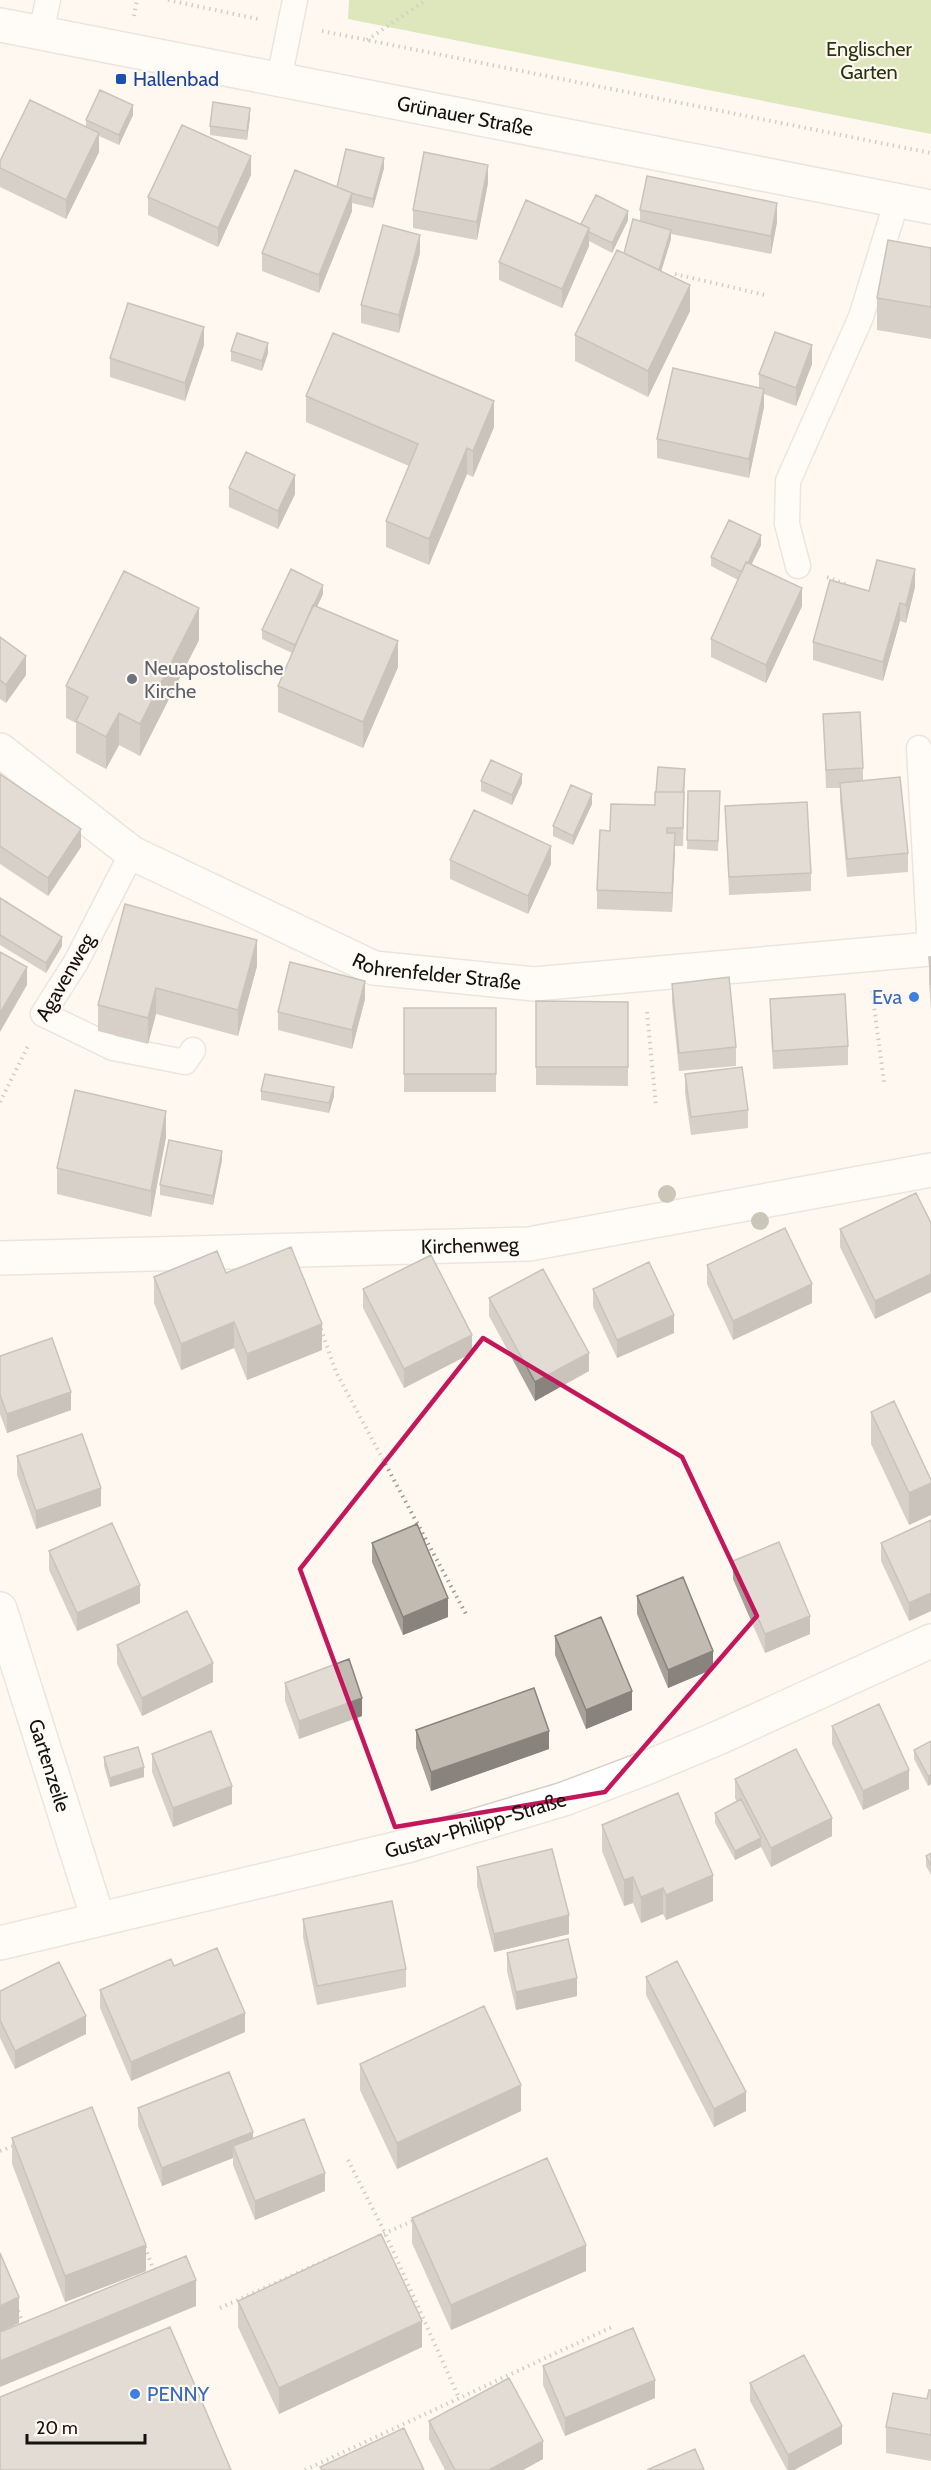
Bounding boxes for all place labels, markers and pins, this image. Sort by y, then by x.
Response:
place label: Hallenbad [133,67,219,91]
marker: Hallenbad [114,72,128,86]
place label: Neuapostolische Kirche [144,656,284,703]
marker: Neuapostolische Kirche [125,672,139,686]
place label: Eva [872,985,902,1009]
marker: Eva [907,990,921,1004]
place label: PENNY [147,2382,210,2406]
marker: PENNY [128,2387,142,2401]

